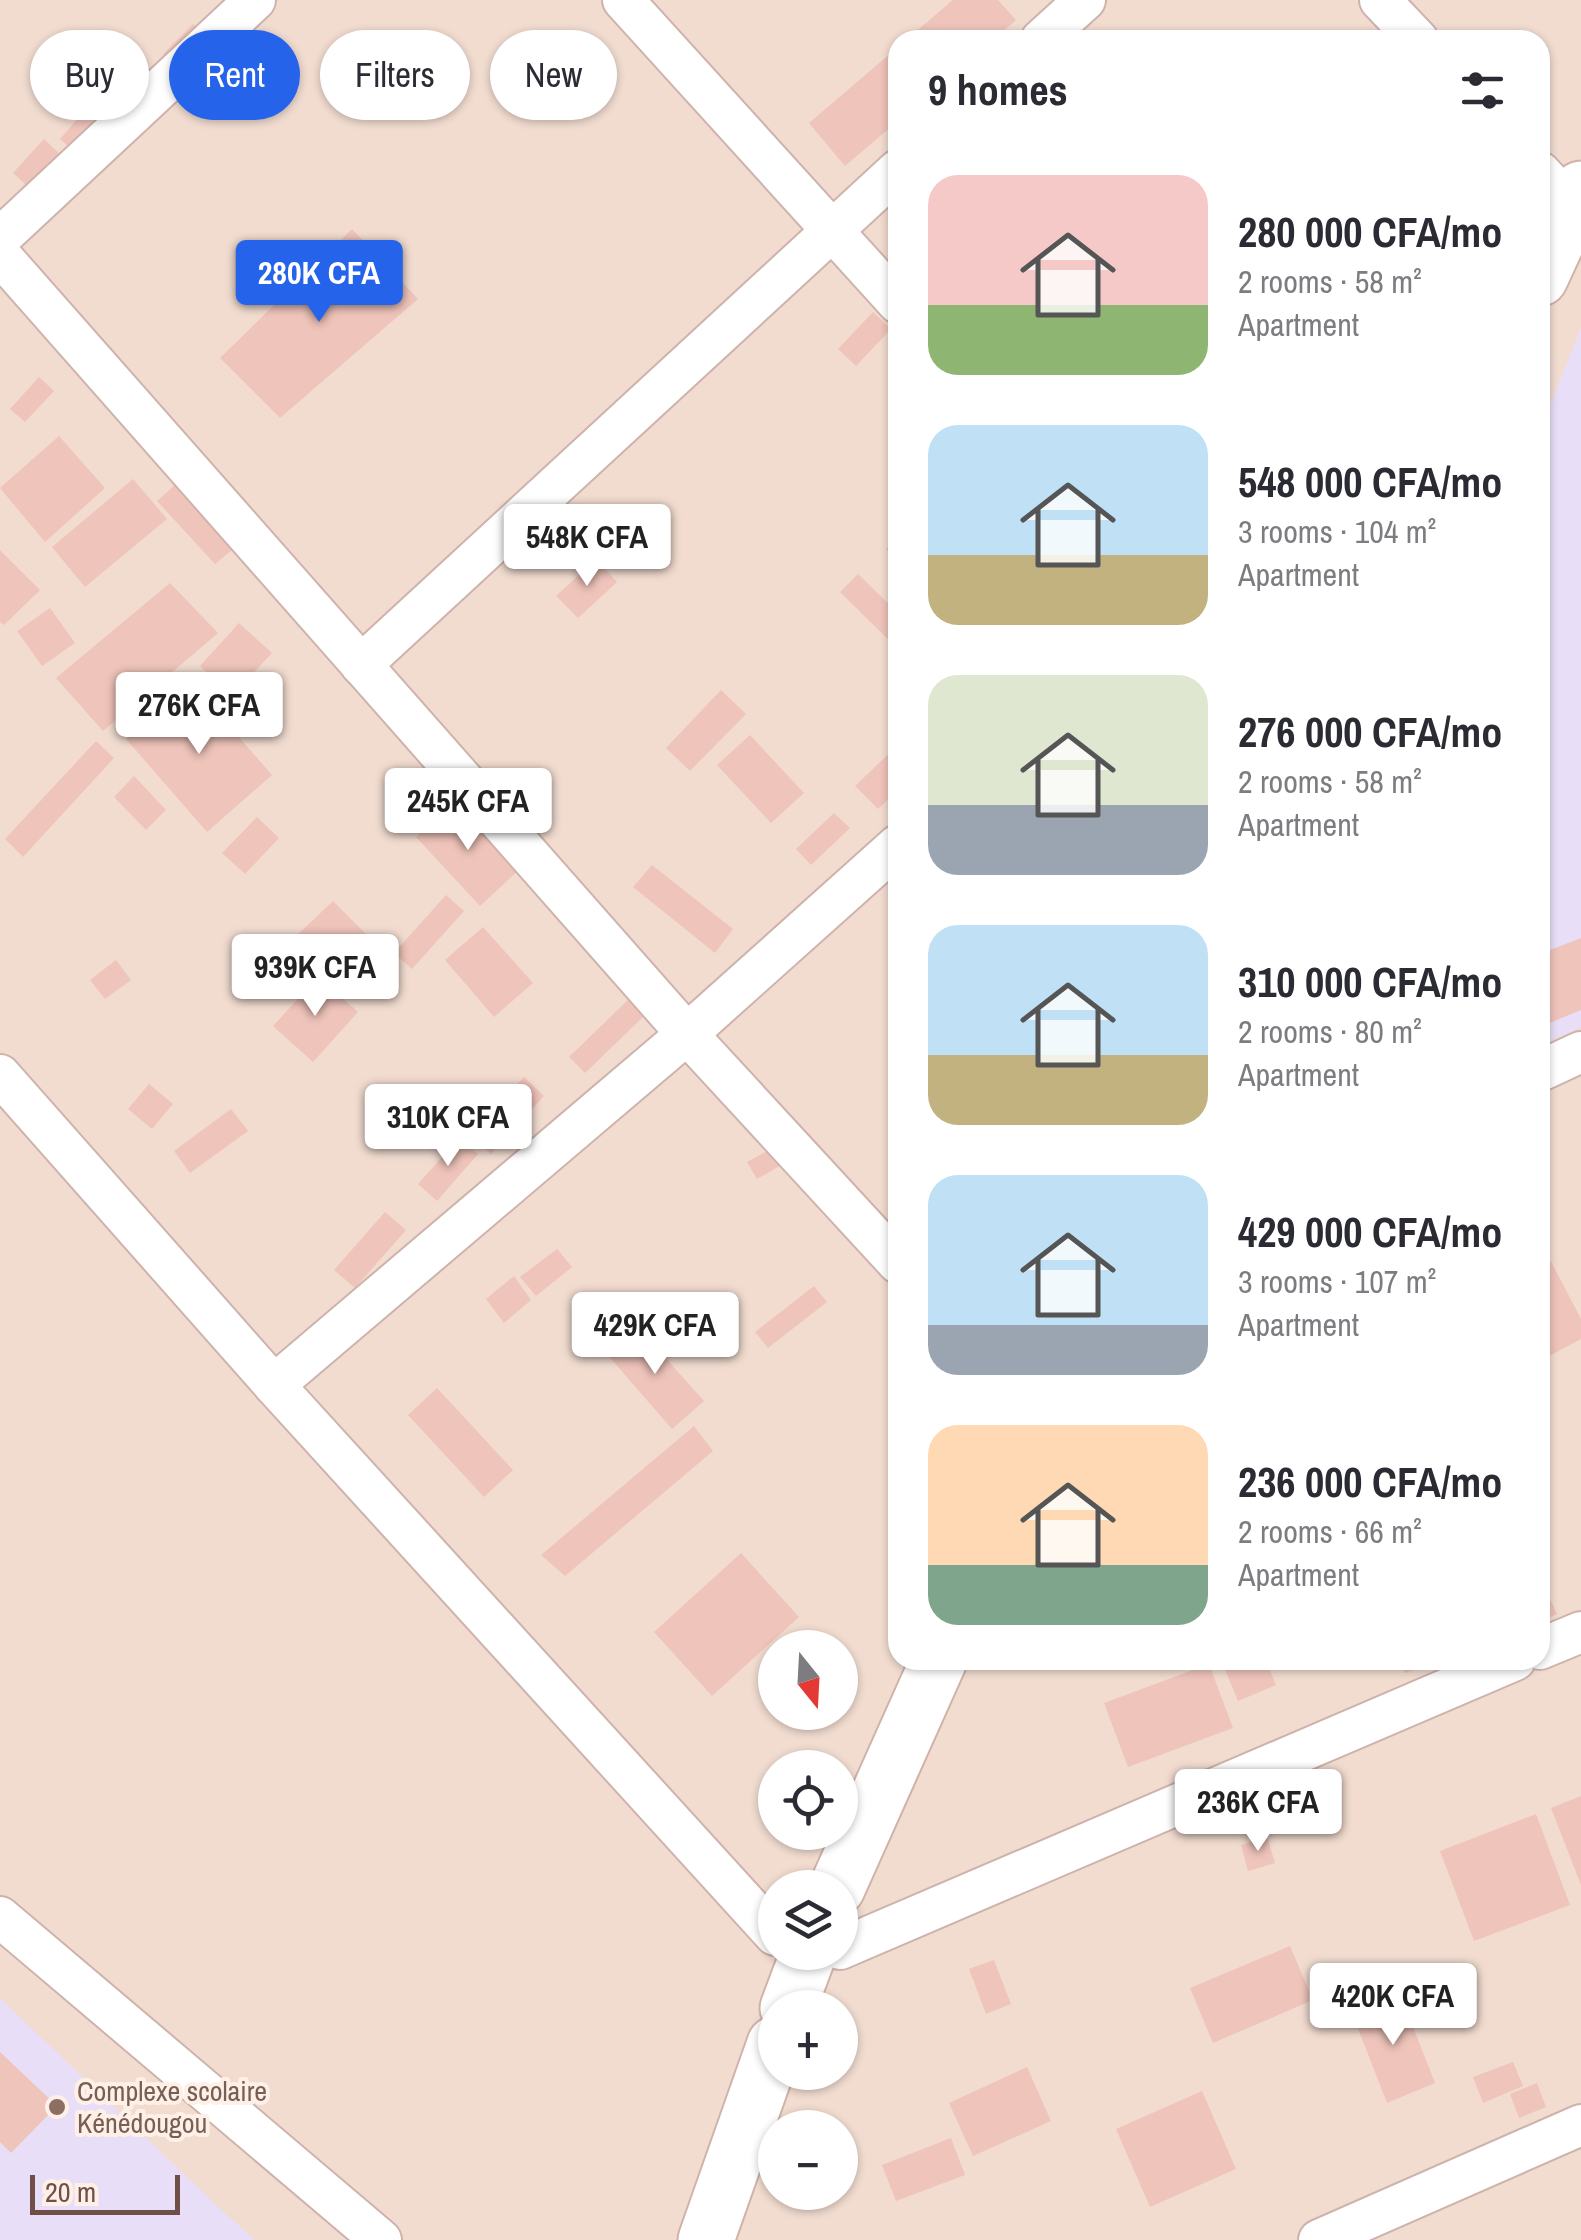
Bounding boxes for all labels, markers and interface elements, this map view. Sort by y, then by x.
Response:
chip: Buy [30,30,149,120]
chip: Rent [169,30,300,120]
chip: Filters [320,30,470,120]
chip: New [490,30,617,120]
text: 9 homes [928,62,1068,118]
icon: filters [1455,63,1510,118]
text: 280 000 CFA/mo [1238,204,1502,260]
icon: home [1008,215,1128,335]
pin: 280K CFA [216,240,422,325]
text: 280K CFA [258,251,380,294]
text: 2 rooms · 58 m² [1238,260,1422,303]
text: Apartment [1238,303,1359,346]
text: 548 000 CFA/mo [1238,454,1502,510]
icon: home [1008,465,1128,585]
pin: 548K CFA [484,504,690,589]
text: 3 rooms · 104 m² [1238,510,1436,553]
text: 548K CFA [526,515,648,558]
text: Apartment [1238,553,1359,596]
pin: 276K CFA [96,672,302,757]
text: 276K CFA [138,683,260,726]
text: 276 000 CFA/mo [1238,704,1502,760]
icon: home [1008,715,1128,835]
text: 2 rooms · 58 m² [1238,760,1422,803]
pin: 245K CFA [365,768,571,853]
text: 245K CFA [407,779,529,822]
text: Apartment [1238,803,1359,846]
pin: 939K CFA [212,934,418,1019]
text: 939K CFA [254,945,376,988]
text: 310 000 CFA/mo [1238,954,1502,1010]
icon: home [1008,965,1128,1085]
text: 2 rooms · 80 m² [1238,1010,1422,1053]
text: Apartment [1238,1053,1359,1096]
pin: 310K CFA [345,1084,551,1169]
text: 310K CFA [387,1095,509,1138]
text: 429 000 CFA/mo [1238,1204,1502,1260]
icon: home [1008,1215,1128,1335]
text: 3 rooms · 107 m² [1238,1260,1436,1303]
pin: 429K CFA [552,1292,758,1377]
text: 429K CFA [594,1303,716,1346]
text: Apartment [1238,1303,1359,1346]
text: 236 000 CFA/mo [1238,1454,1502,1510]
icon: home [1008,1465,1128,1585]
text: 2 rooms · 66 m² [1238,1510,1422,1553]
text: Apartment [1238,1553,1359,1596]
north arrow [758,1630,858,1730]
map controls [758,1630,858,2210]
button: locate [758,1750,858,1850]
pin: 236K CFA [1155,1769,1361,1854]
text: 236K CFA [1197,1780,1319,1823]
button: layers [758,1870,858,1970]
pin: 420K CFA [1290,1963,1496,2048]
text: 420K CFA [1332,1974,1454,2017]
button: + [758,1990,858,2090]
place label: Complexe scolaire Kénédougou [77,2072,267,2142]
marker: Complexe scolaire Kénédougou [46,2096,68,2118]
button: − [758,2110,858,2210]
scale bar [30,2170,180,2214]
text: 20 m [45,2173,96,2211]

